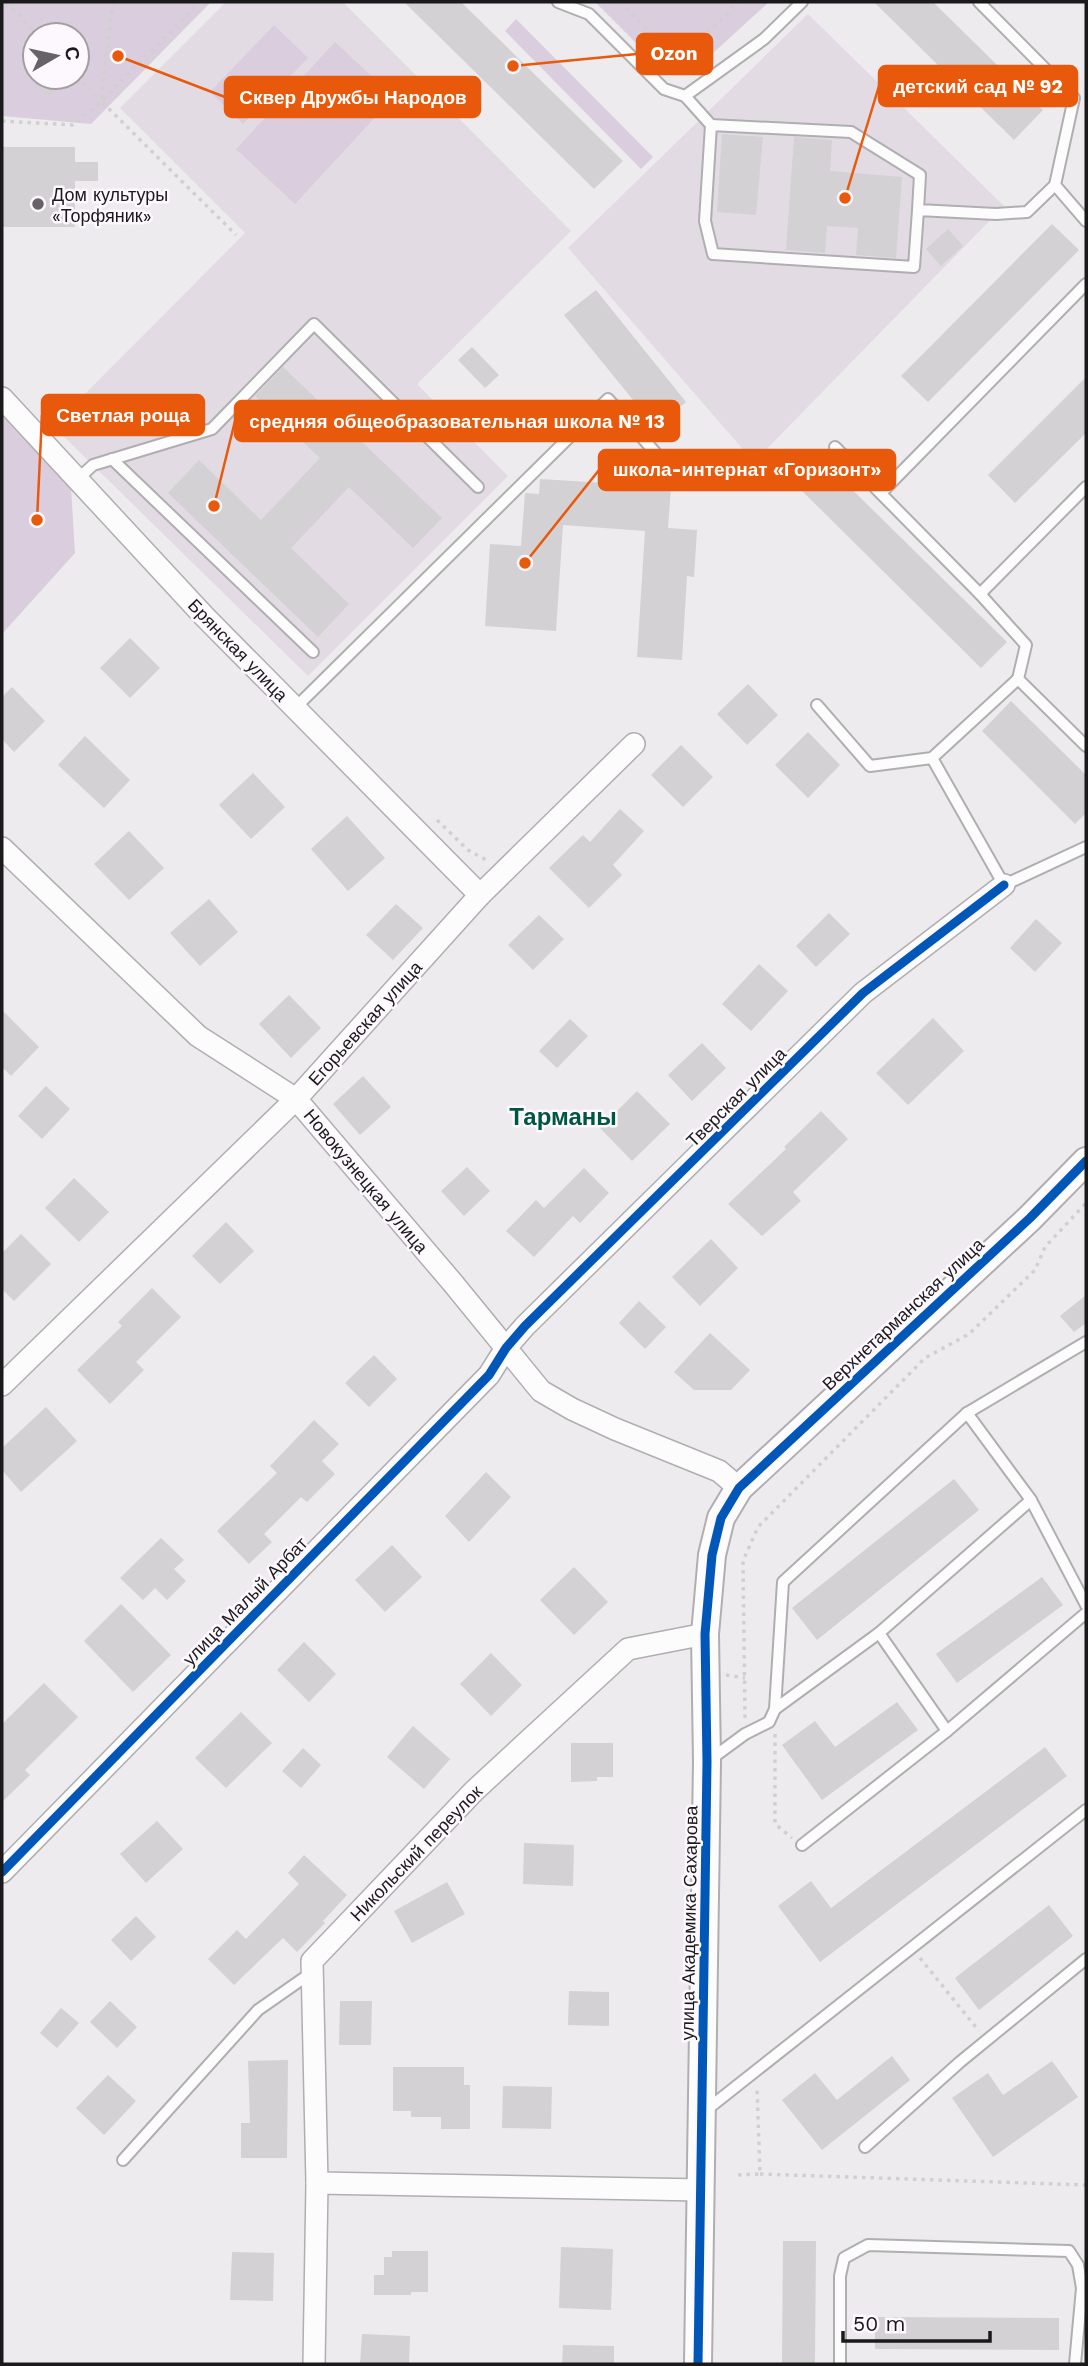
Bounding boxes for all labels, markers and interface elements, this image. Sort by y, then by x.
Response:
north arrow [21,21,91,91]
callout: Ozon [637,34,712,74]
text: Ozon [651,42,697,65]
text: С [60,45,85,62]
callout: детский сад № 92 [879,66,1077,106]
text: детский сад № 92 [893,75,1063,98]
callout: Сквер Дружбы Народов [225,77,480,117]
text: Сквер Дружбы Народов [239,86,467,109]
place label: Дом культуры «Торфяник» [52,184,168,226]
marker: Дом культуры «Торфяник» [30,196,46,212]
callout: Светлая роща [42,395,204,435]
callout: средняя общеобразовательная школа № 13 [235,401,679,441]
text: Светлая роща [56,404,190,427]
text: средняя общеобразовательная школа № 13 [249,410,665,433]
callout: школа-интернат «Горизонт» [599,450,895,490]
text: школа-интернат «Горизонт» [613,458,881,481]
street label: Брянская улица [184,595,293,706]
street label: Егорьевская улица [304,956,427,1089]
street label: Тверская улица [682,1042,791,1151]
district label: Тарманы [509,1103,617,1131]
street label: Новокузнецкая улица [300,1105,433,1258]
street label: Верхнетарманская улица [818,1233,989,1394]
street label: улица Малый Арбат [178,1532,312,1670]
street label: Никольский переулок [346,1781,486,1925]
street label: улица Академика Сахарова [676,1805,702,2041]
scale bar [843,2300,990,2344]
text: 50 m [853,2311,905,2336]

